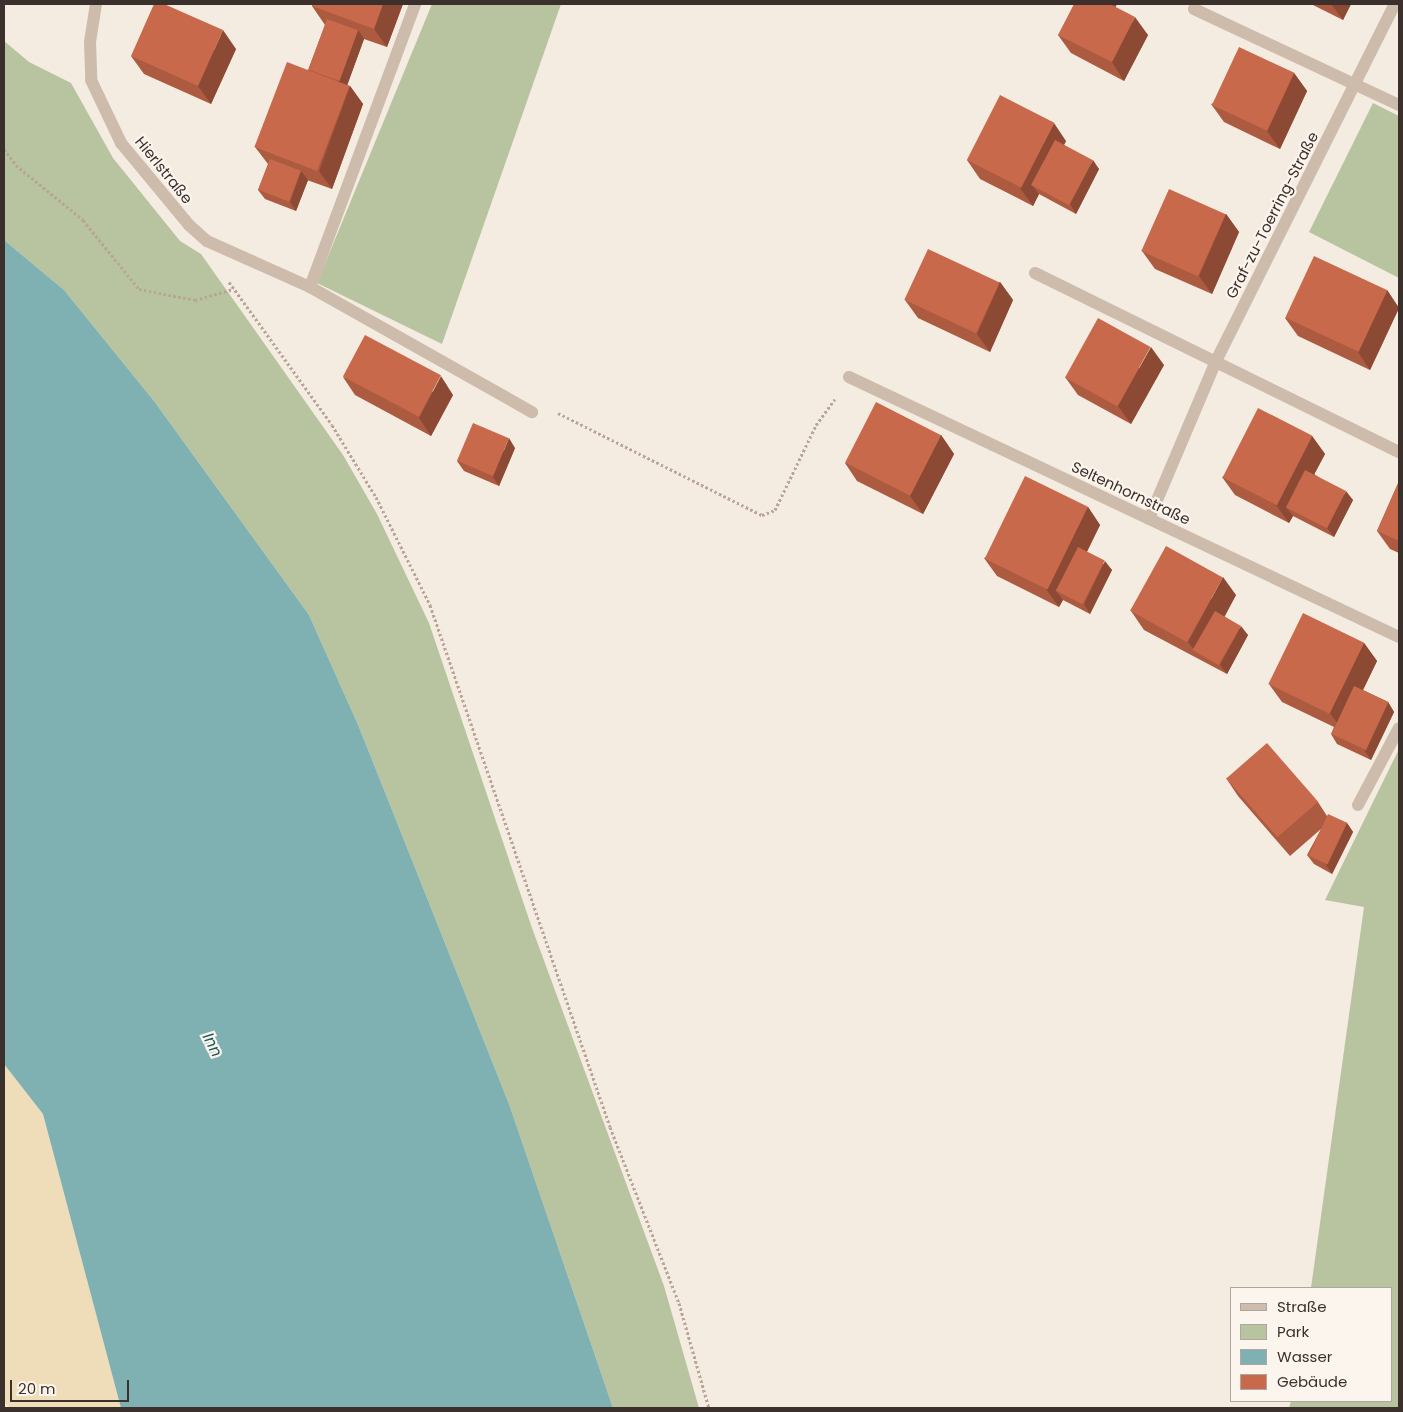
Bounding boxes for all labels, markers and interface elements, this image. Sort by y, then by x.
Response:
street label: Graf-zu-Toerring-Straße [1222,129,1322,301]
street label: Hierlstraße [131,133,197,207]
street label: Seltenhornstraße [1069,458,1193,528]
water label: Inn [198,1030,226,1060]
legend [1230,1287,1393,1402]
text: Straße [1277,1296,1327,1317]
text: Park [1277,1321,1309,1342]
text: Wasser [1277,1346,1332,1367]
scale bar [12,1370,131,1402]
text: Gebäude [1277,1371,1347,1392]
text: 20 m [18,1378,56,1399]

